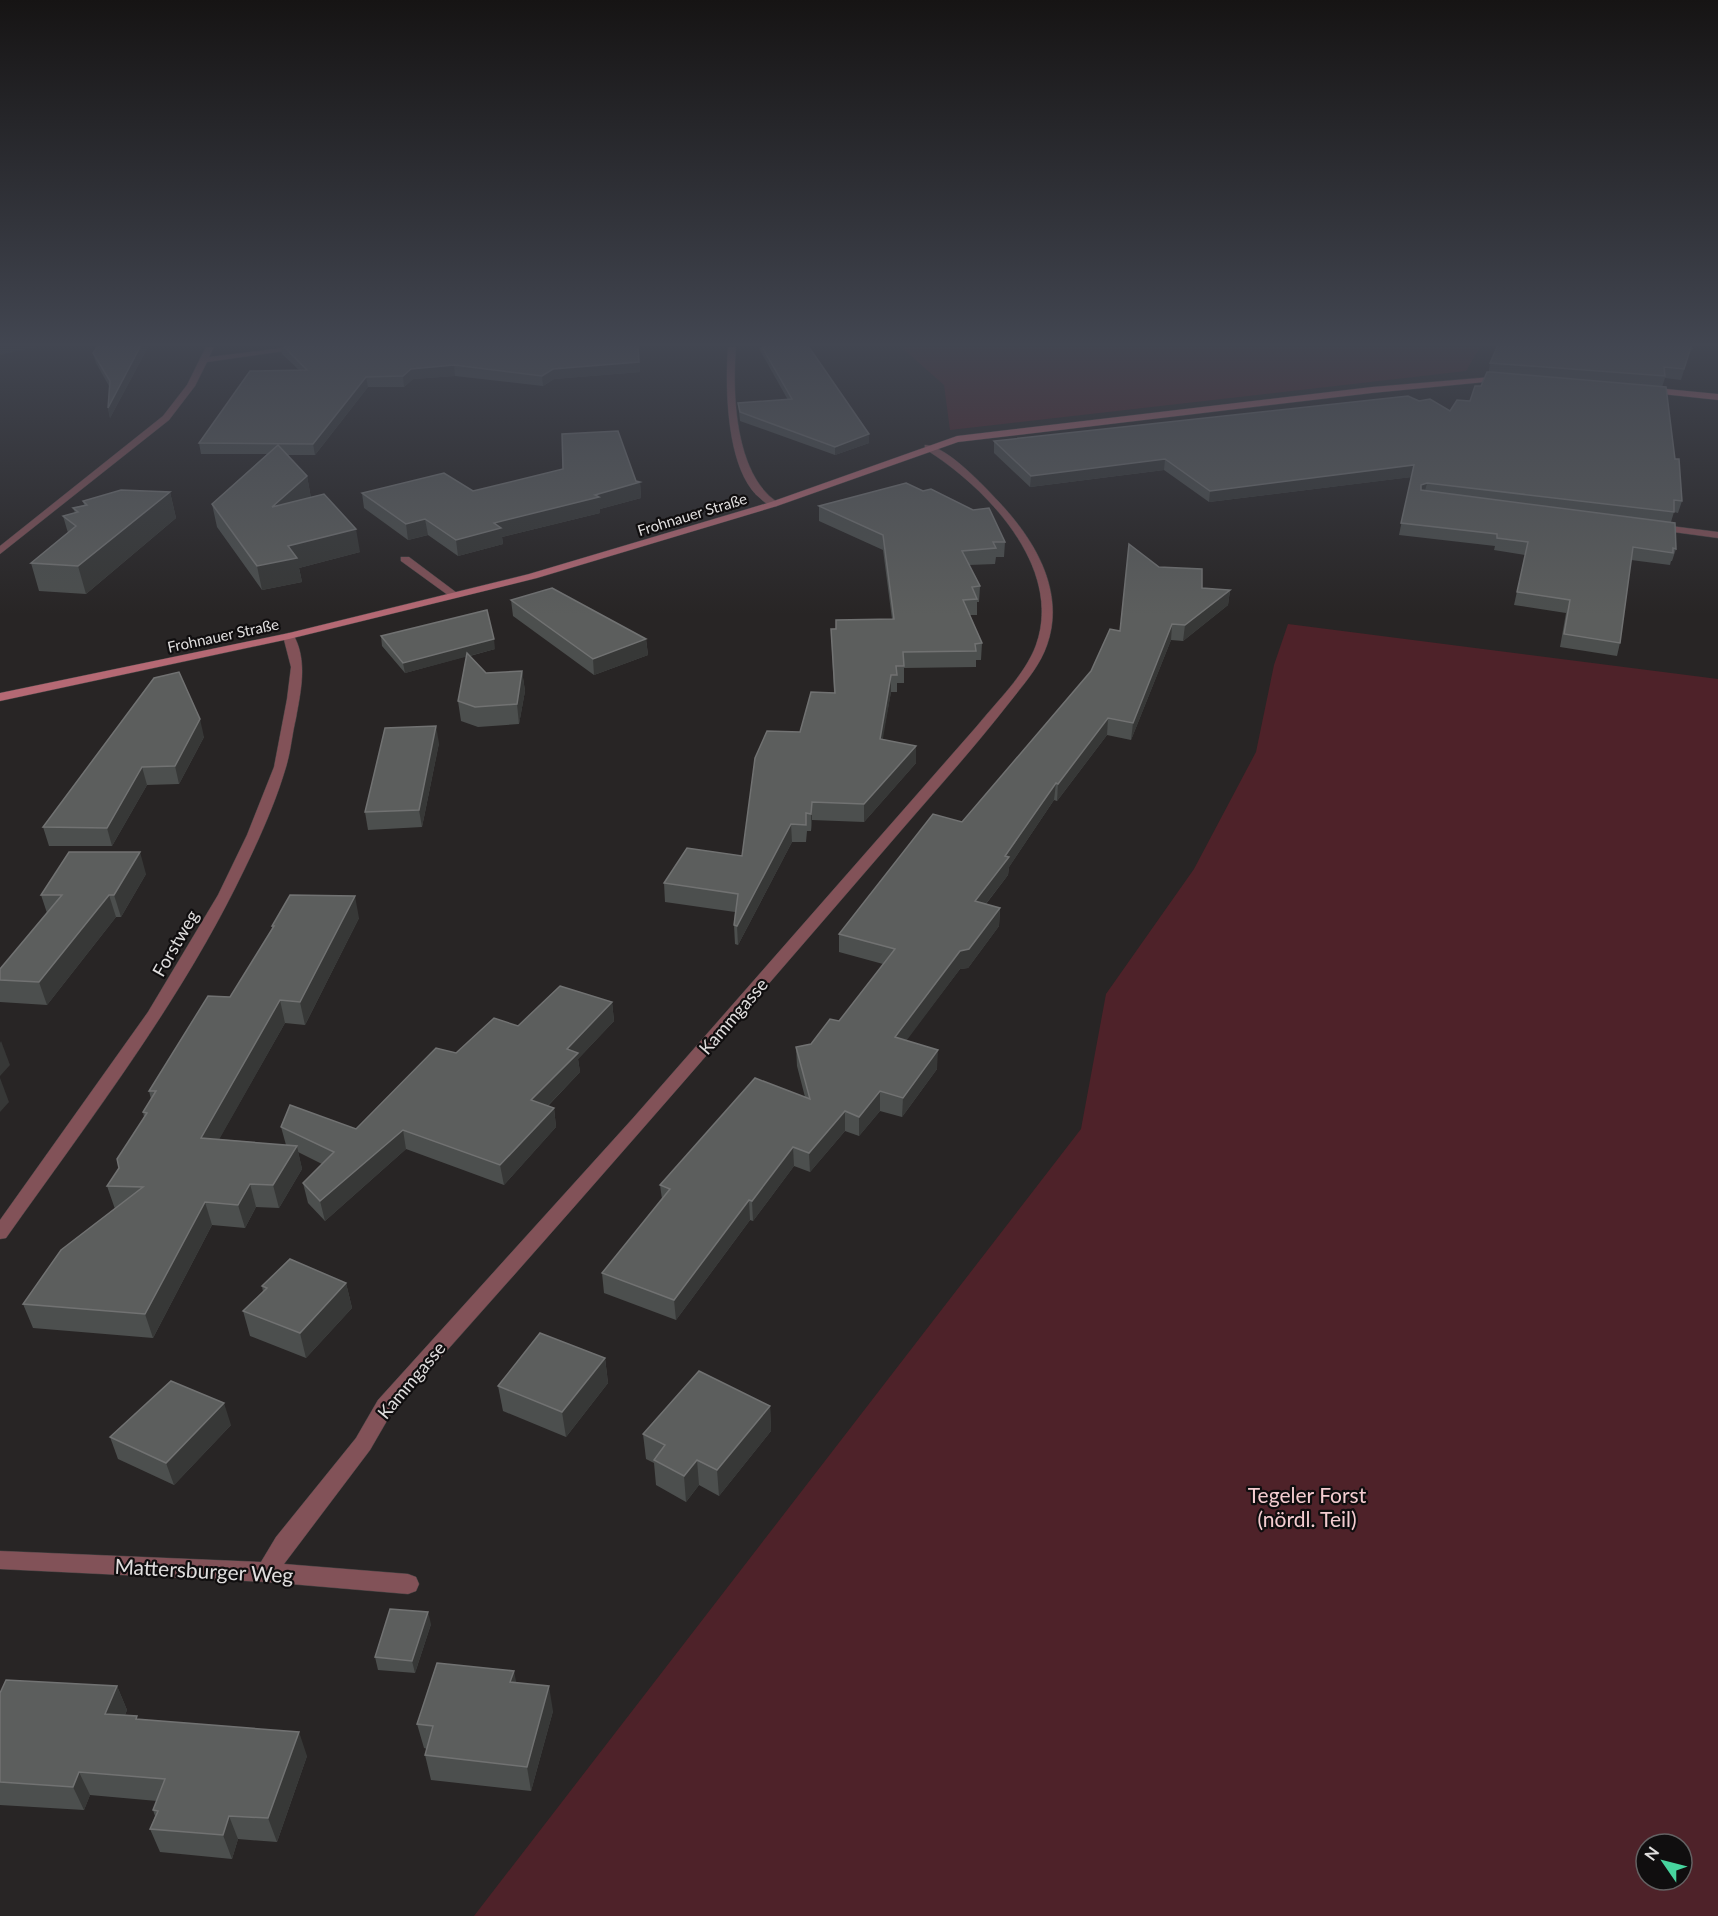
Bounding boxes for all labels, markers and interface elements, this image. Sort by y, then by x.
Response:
street label: Frohnauer Straße [635,489,749,539]
street label: Frohnauer Straße [166,614,280,656]
street label: Forstweg [147,906,203,980]
street label: Kammgasse [694,973,772,1059]
street label: Kammgasse [372,1337,450,1423]
park label: Tegeler Forst (nördl. Teil) [1248,1482,1367,1531]
street label: Mattersburger Weg [114,1553,294,1587]
north arrow [1634,1832,1694,1892]
text: N [1640,1843,1663,1864]

